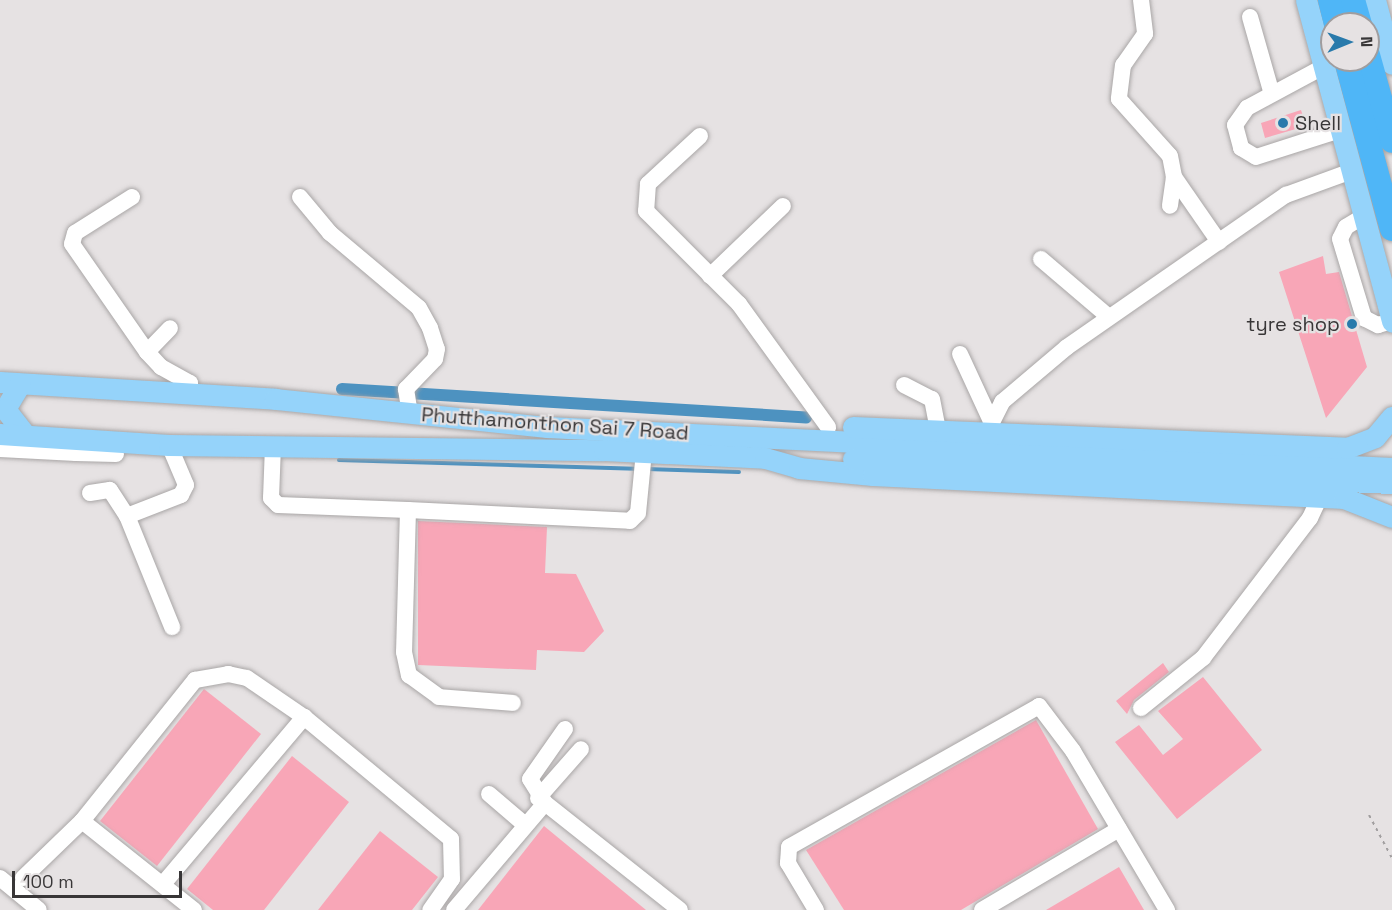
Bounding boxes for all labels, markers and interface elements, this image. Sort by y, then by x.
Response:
north arrow [1320,12,1380,72]
text: N [1356,36,1377,47]
place label: Shell [1295,111,1341,135]
marker: Shell [1276,116,1290,130]
place label: tyre shop [1246,312,1340,336]
marker: tyre shop [1345,317,1359,331]
street label: Phutthamonthon Sai 7 Road [421,403,689,445]
scale bar [15,859,184,897]
text: 100 m [23,870,74,893]

